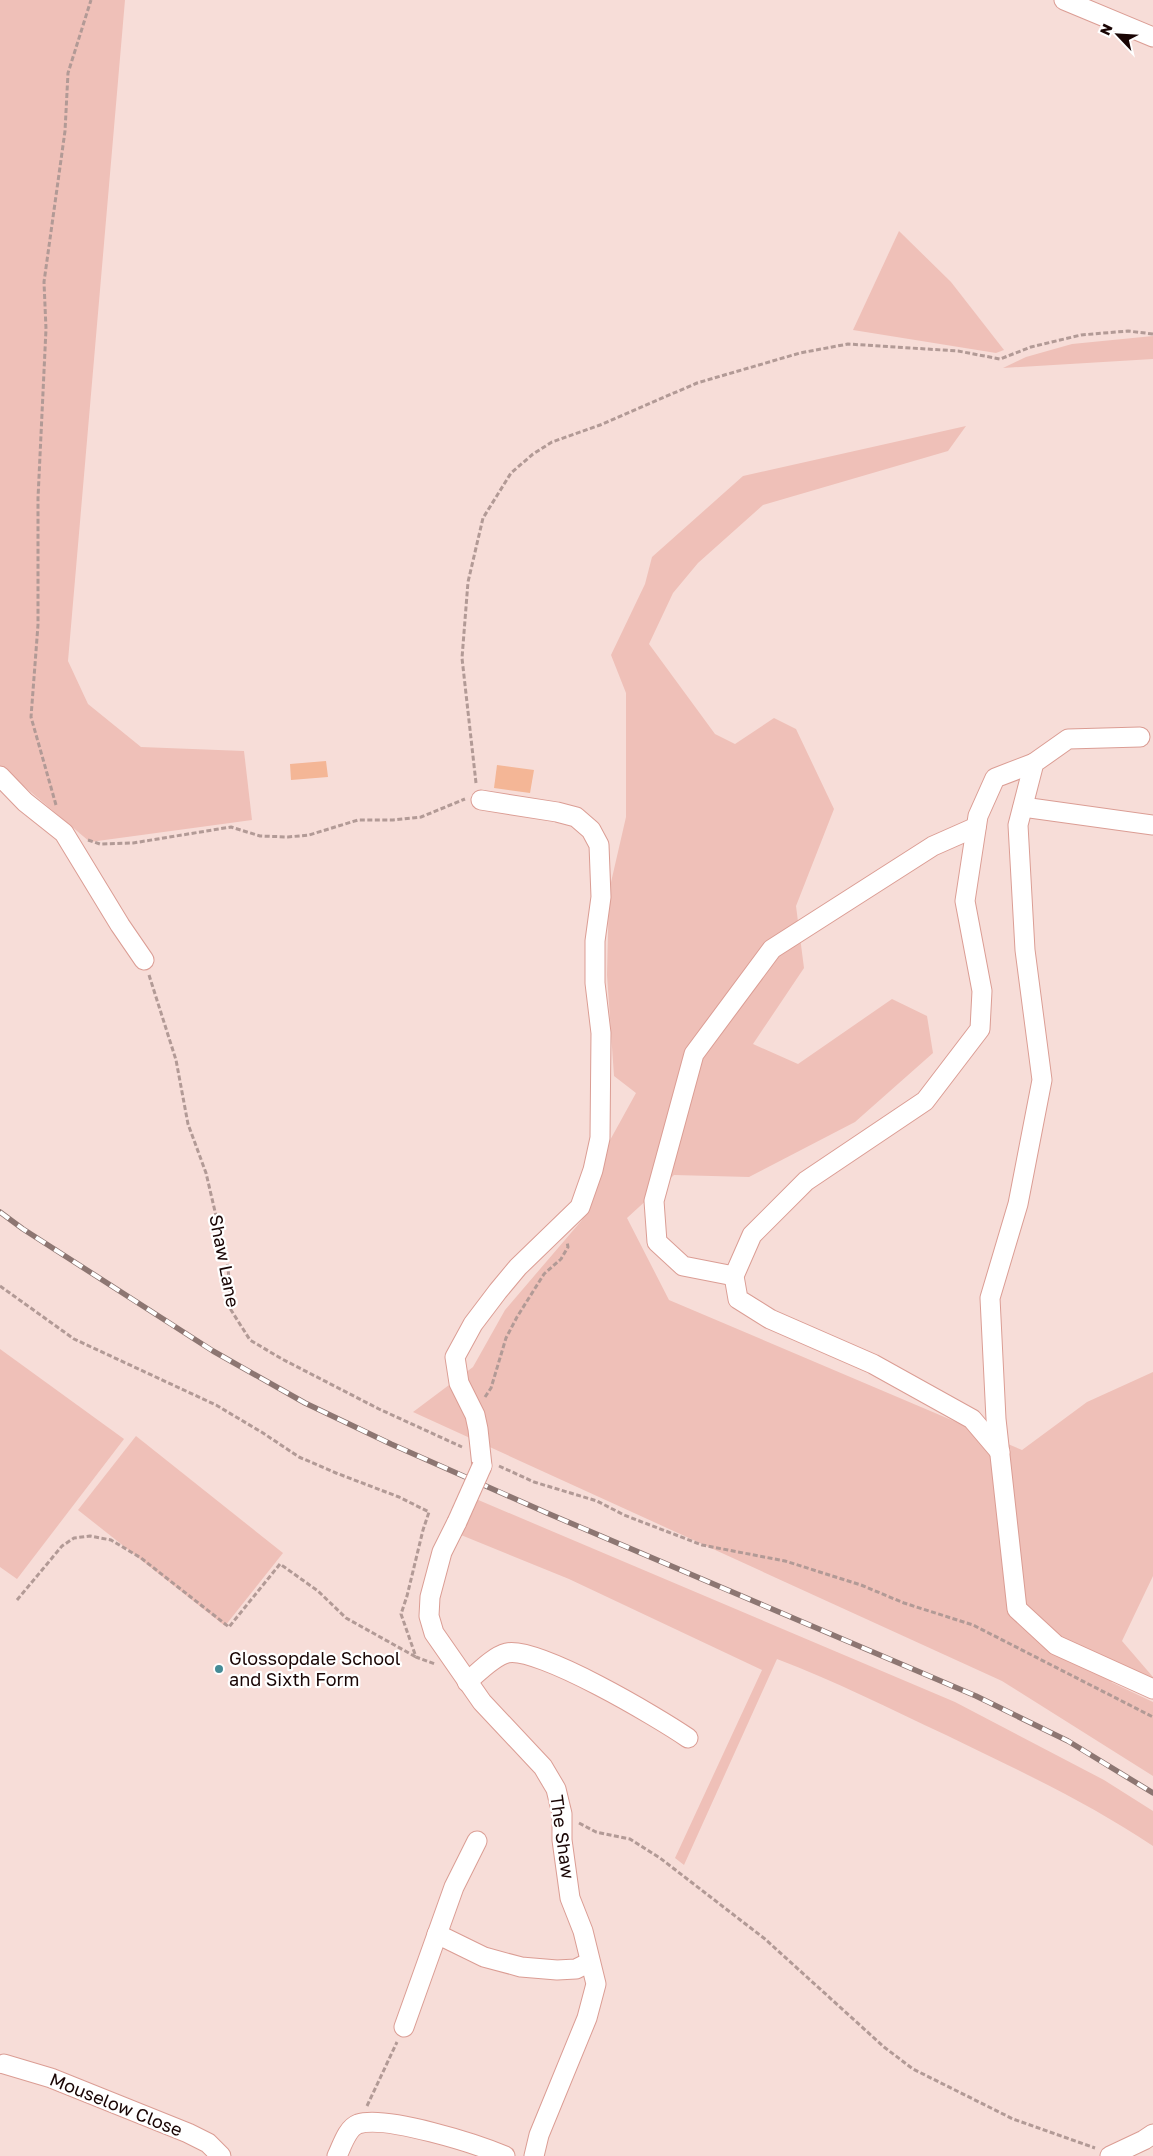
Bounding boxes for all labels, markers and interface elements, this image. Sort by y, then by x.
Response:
north arrow [1093,10,1143,60]
text: N [1096,21,1116,38]
street label: Shaw Lane [205,1213,245,1309]
place label: Glossopdale School and Sixth Form [229,1647,401,1690]
marker: Glossopdale School and Sixth Form [213,1663,225,1675]
street label: The Shaw [546,1794,580,1881]
street label: Mouselow Close [47,2067,186,2141]

